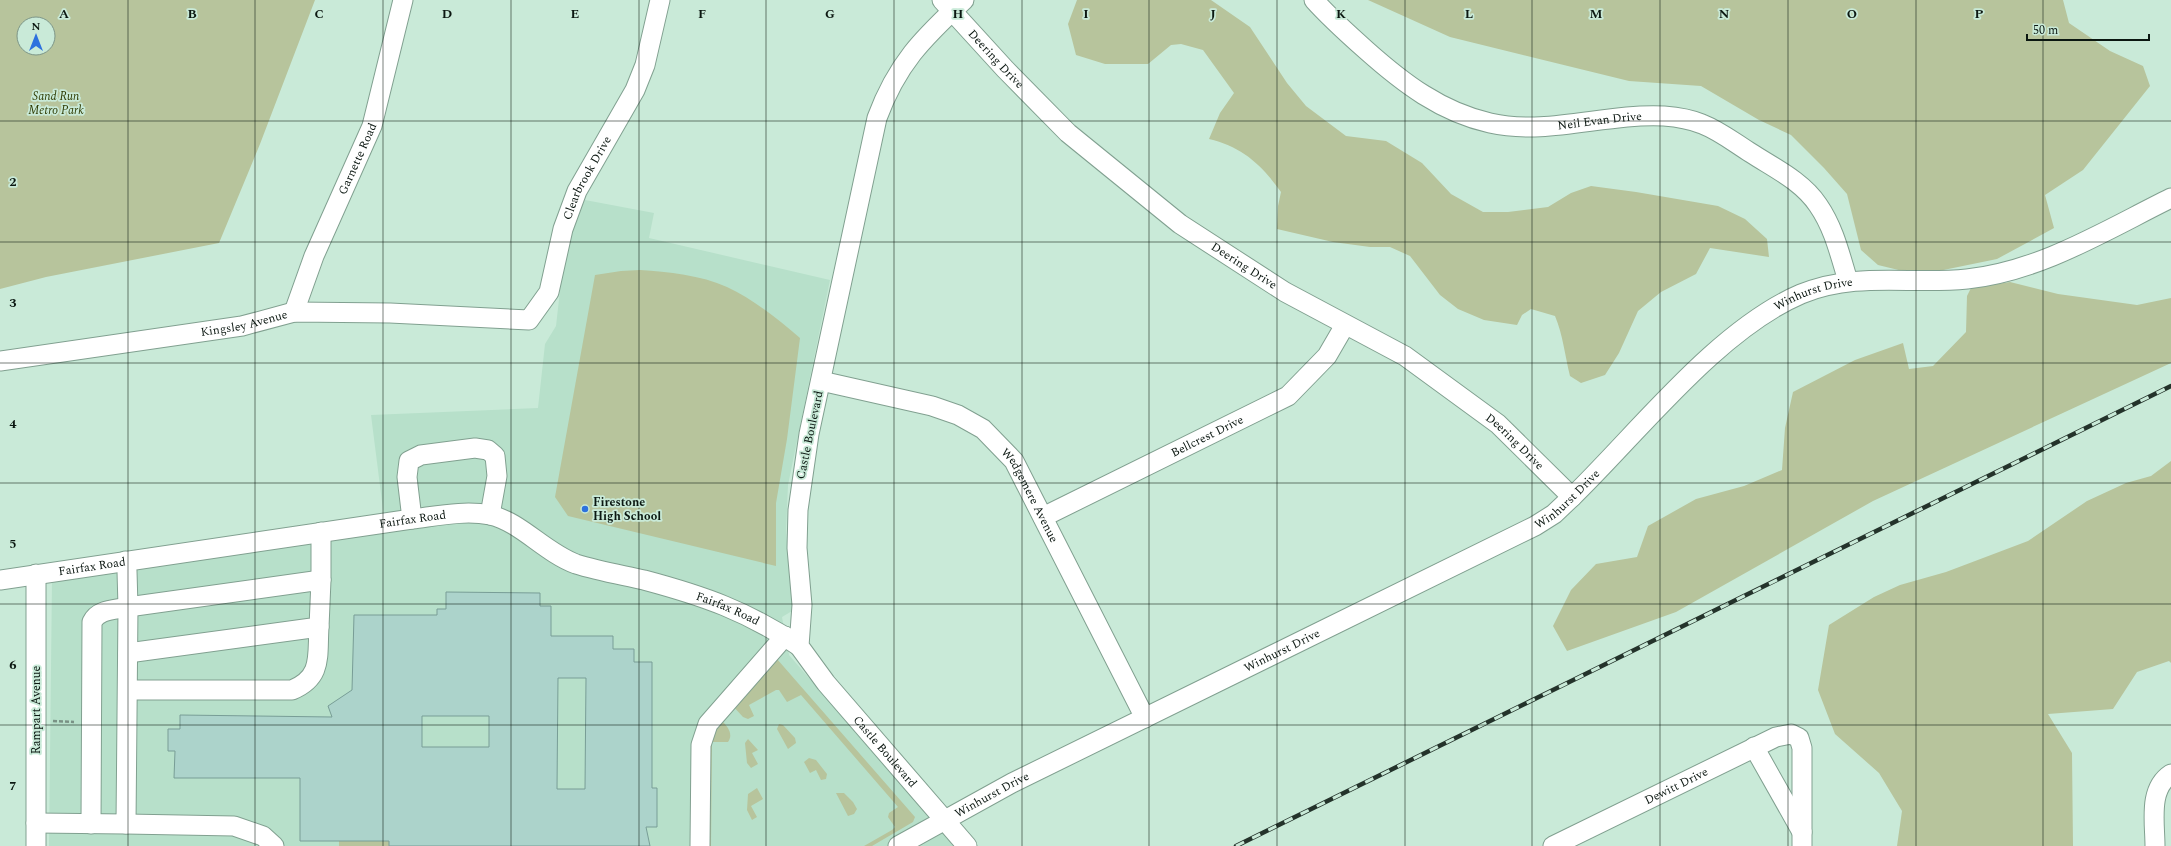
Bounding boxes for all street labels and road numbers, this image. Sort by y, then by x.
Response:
street label: Deering Drive [964,25,1029,93]
street label: Neil Evan Drive [1557,106,1642,135]
street label: Garnette Road [333,119,382,198]
street label: Clearbrook Drive [558,132,616,223]
street label: Deering Drive [1207,237,1281,294]
street label: Winhurst Drive [1770,272,1854,316]
street label: Kingsley Avenue [199,305,290,341]
street label: Castle Boulevard [791,389,829,481]
street label: Deering Drive [1481,408,1549,474]
street label: Bellcrest Drive [1167,410,1247,462]
street label: Wedgemere Avenue [996,443,1064,546]
street label: Winhurst Drive [1531,465,1604,534]
street label: Fairfax Road [378,505,447,533]
street label: Fairfax Road [57,552,127,581]
street label: Fairfax Road [694,587,763,630]
street label: Winhurst Drive [1241,624,1323,677]
street label: Rampart Avenue [27,666,46,754]
street label: Castle Boulevard [849,711,922,792]
street label: Dewitt Drive [1641,762,1711,809]
street label: Winhurst Drive [951,766,1033,823]

